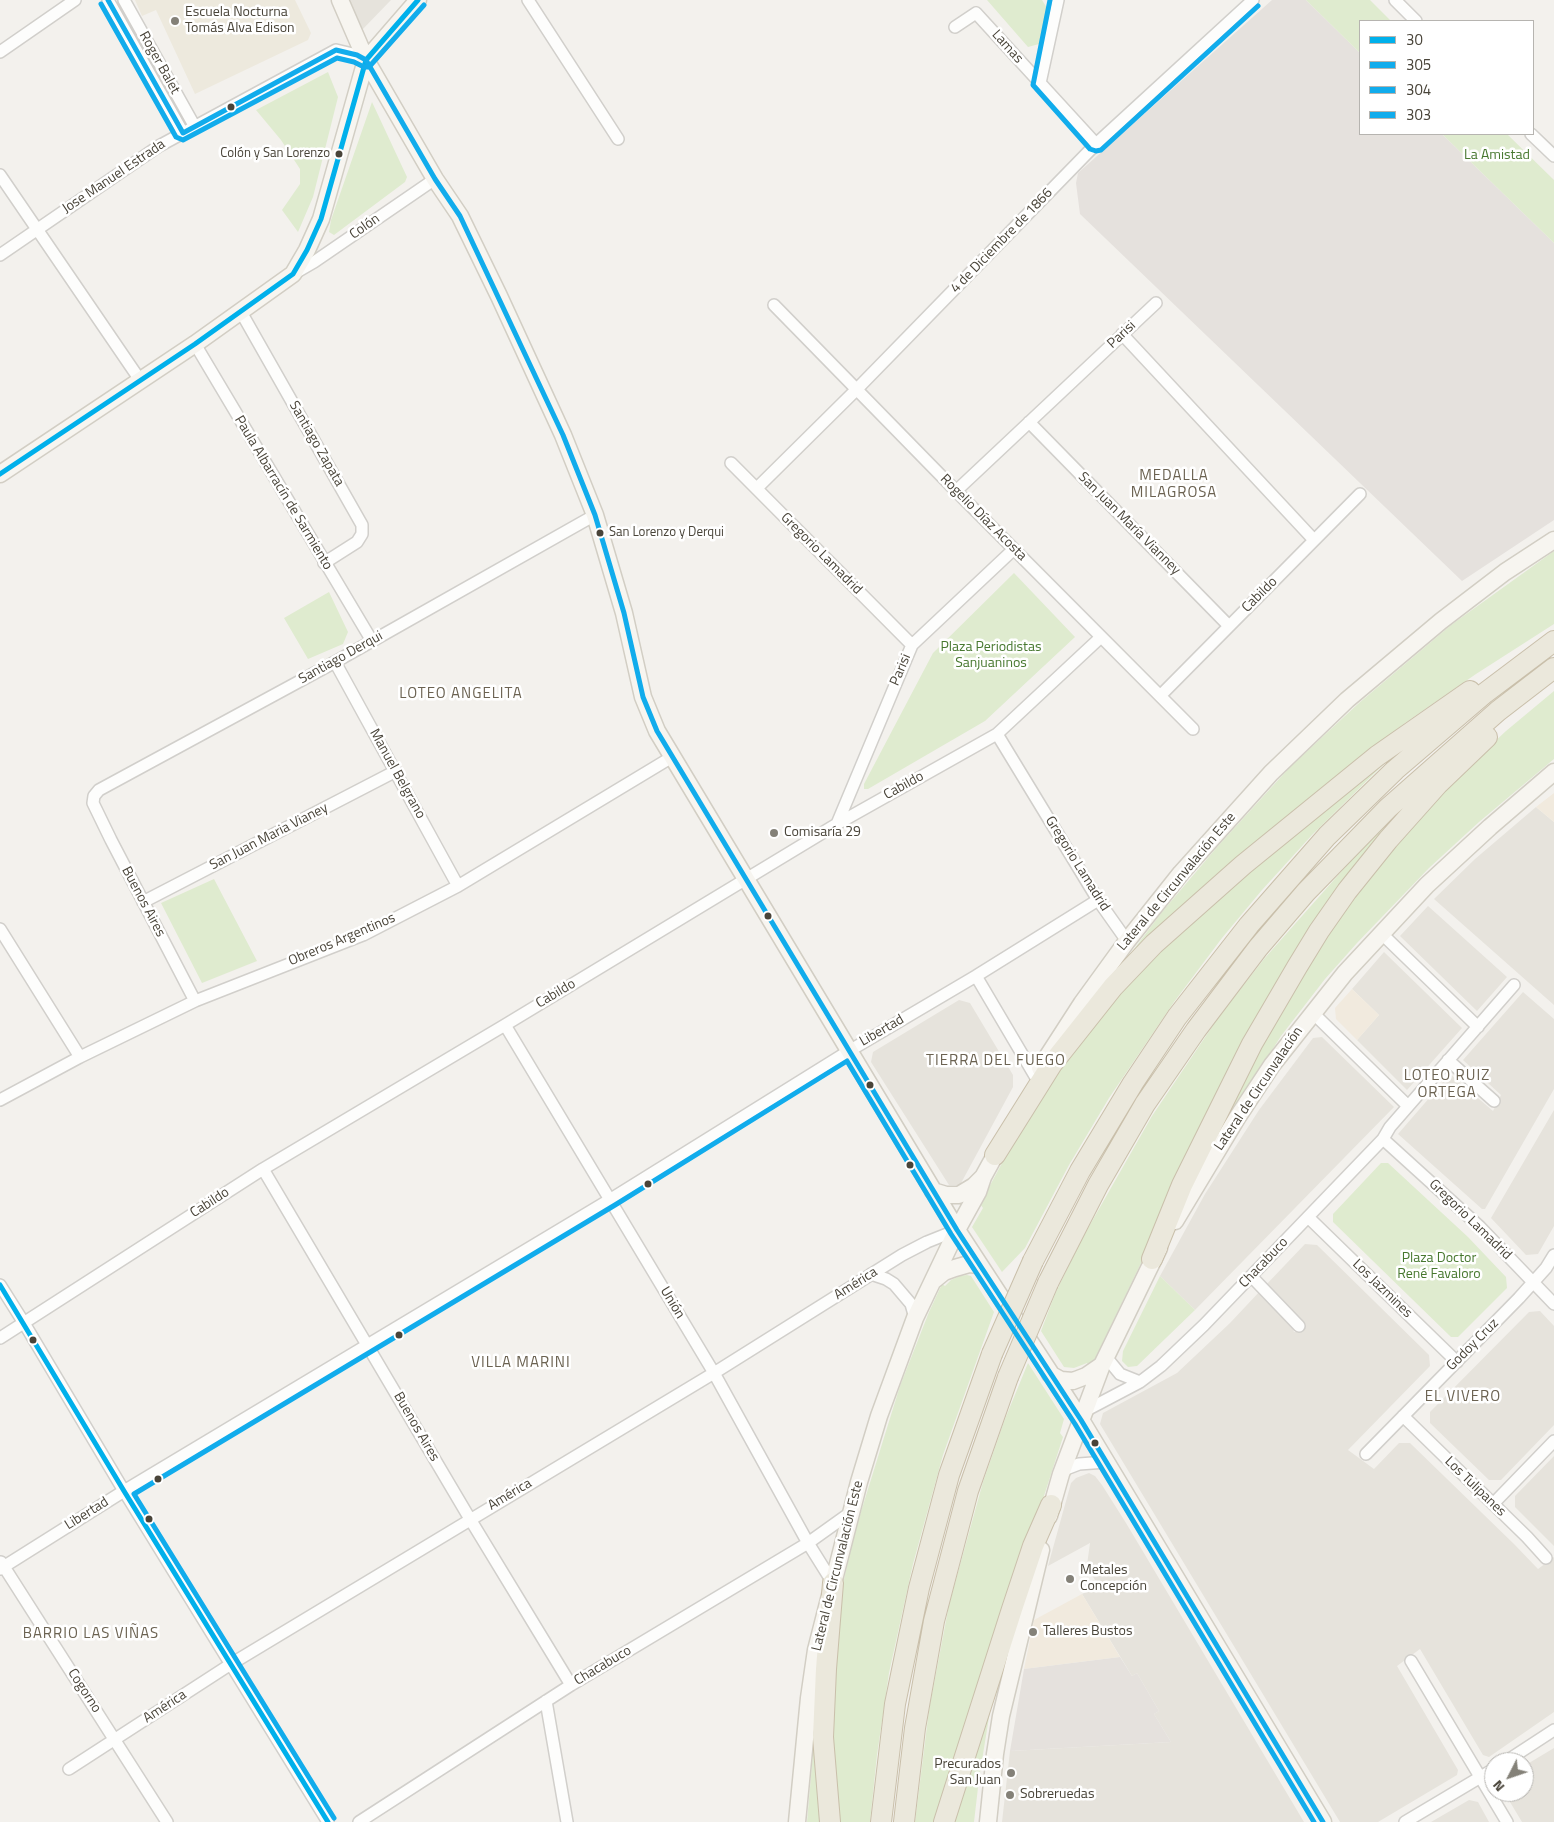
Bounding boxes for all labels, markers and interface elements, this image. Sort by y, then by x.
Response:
place label: Escuela Nocturna Tomás Alva Edison [185,5,295,38]
marker: Escuela Nocturna Tomás Alva Edison [169,15,181,27]
legend [1359,20,1534,135]
street label: Lamas [988,27,1026,67]
text: 30 [1406,28,1423,51]
street label: Roger Balet [135,29,183,97]
text: 305 [1406,53,1431,76]
text: 304 [1406,78,1431,101]
unlabelled marker [226,102,236,112]
text: 303 [1406,103,1431,126]
street label: Jose Manuel Estrada [59,136,169,218]
place label: Colón y San Lorenzo [220,146,330,162]
park label: La Amistad [1464,148,1530,164]
marker: Colón y San Lorenzo [334,149,344,159]
street label: 4 de Diciembre de 1866 [947,185,1057,297]
street label: Colón [347,211,383,243]
street label: Parisi [1104,318,1140,352]
street label: Santiago Zapata [285,398,347,490]
street label: Paula Albarracín de Sarmiento [230,413,336,573]
district label: MEDALLA MILAGROSA [1130,467,1218,502]
street label: San Juan María Vianney [1074,469,1184,579]
street label: Rogelio Díaz Acosta [936,471,1030,565]
street label: Gregorio Lamadrid [777,510,865,598]
place label: San Lorenzo y Derqui [609,525,724,541]
marker: San Lorenzo y Derqui [595,528,605,538]
street label: Cabildo [1239,574,1281,616]
street label: Santiago Derqui [296,628,386,688]
park label: Plaza Periodistas Sanjuaninos [940,640,1042,672]
street label: Parisi [887,652,915,688]
district label: LOTEO ANGELITA [398,685,524,703]
street label: Manuel Belgrano [365,726,429,822]
street label: Cabildo [881,768,927,804]
street label: San Juan Maria Vianey [207,800,331,874]
street label: Lateral de Circunvalación Este [1114,810,1240,954]
street label: Gregorio Lamadrid [1041,814,1113,914]
place label: Comisaría 29 [784,825,861,841]
marker: Comisaría 29 [768,827,780,839]
street label: Buenos Aires [117,864,169,940]
street label: Obreros Argentinos [286,910,398,970]
unlabelled marker [763,911,773,921]
street label: Cabildo [533,976,579,1012]
street label: Libertad [857,1012,907,1050]
street label: Lateral de Circunvalación [1211,1024,1307,1154]
district label: TIERRA DEL FUEGO [924,1052,1068,1070]
district label: LOTEO RUIZ ORTEGA [1403,1067,1491,1102]
unlabelled marker [865,1080,875,1090]
unlabelled marker [905,1160,915,1170]
street label: Gregorio Lamadrid [1425,1176,1515,1264]
unlabelled marker [643,1179,653,1189]
street label: Cabildo [187,1184,233,1222]
street label: Chacabuco [1236,1234,1292,1292]
park label: Plaza Doctor René Favaloro [1397,1251,1481,1284]
street label: Los Jazmines [1349,1256,1415,1322]
street label: América [831,1264,881,1304]
street label: Unión [656,1284,688,1322]
street label: Godoy Cruz [1443,1315,1503,1375]
unlabelled marker [394,1330,404,1340]
unlabelled marker [28,1335,38,1345]
district label: VILLA MARINI [470,1354,572,1372]
district label: EL VIVERO [1424,1388,1502,1406]
street label: Buenos Aires [389,1389,443,1465]
unlabelled marker [1090,1438,1100,1448]
street label: Los Tulipanes [1441,1454,1509,1520]
unlabelled marker [153,1474,163,1484]
street label: América [485,1475,535,1515]
street label: Lateral de Circunvalación Este [809,1479,867,1653]
street label: Libertad [62,1494,112,1534]
unlabelled marker [144,1514,154,1524]
place label: Metales Concepción [1080,1563,1147,1595]
marker: Metales Concepción [1064,1573,1076,1585]
place label: Talleres Bustos [1043,1624,1132,1640]
district label: BARRIO LAS VIÑAS [21,1625,161,1643]
marker: Talleres Bustos [1027,1626,1039,1638]
street label: Chacabuco [571,1642,635,1690]
street label: Cogorno [64,1666,104,1716]
street label: América [140,1687,190,1727]
north arrow [1484,1752,1534,1802]
place label: Precurados San Juan [934,1757,1001,1790]
marker: Precurados San Juan [1005,1767,1017,1779]
text: N [1487,1776,1509,1797]
place label: Sobreruedas [1020,1787,1094,1803]
marker: Sobreruedas [1004,1789,1016,1801]

